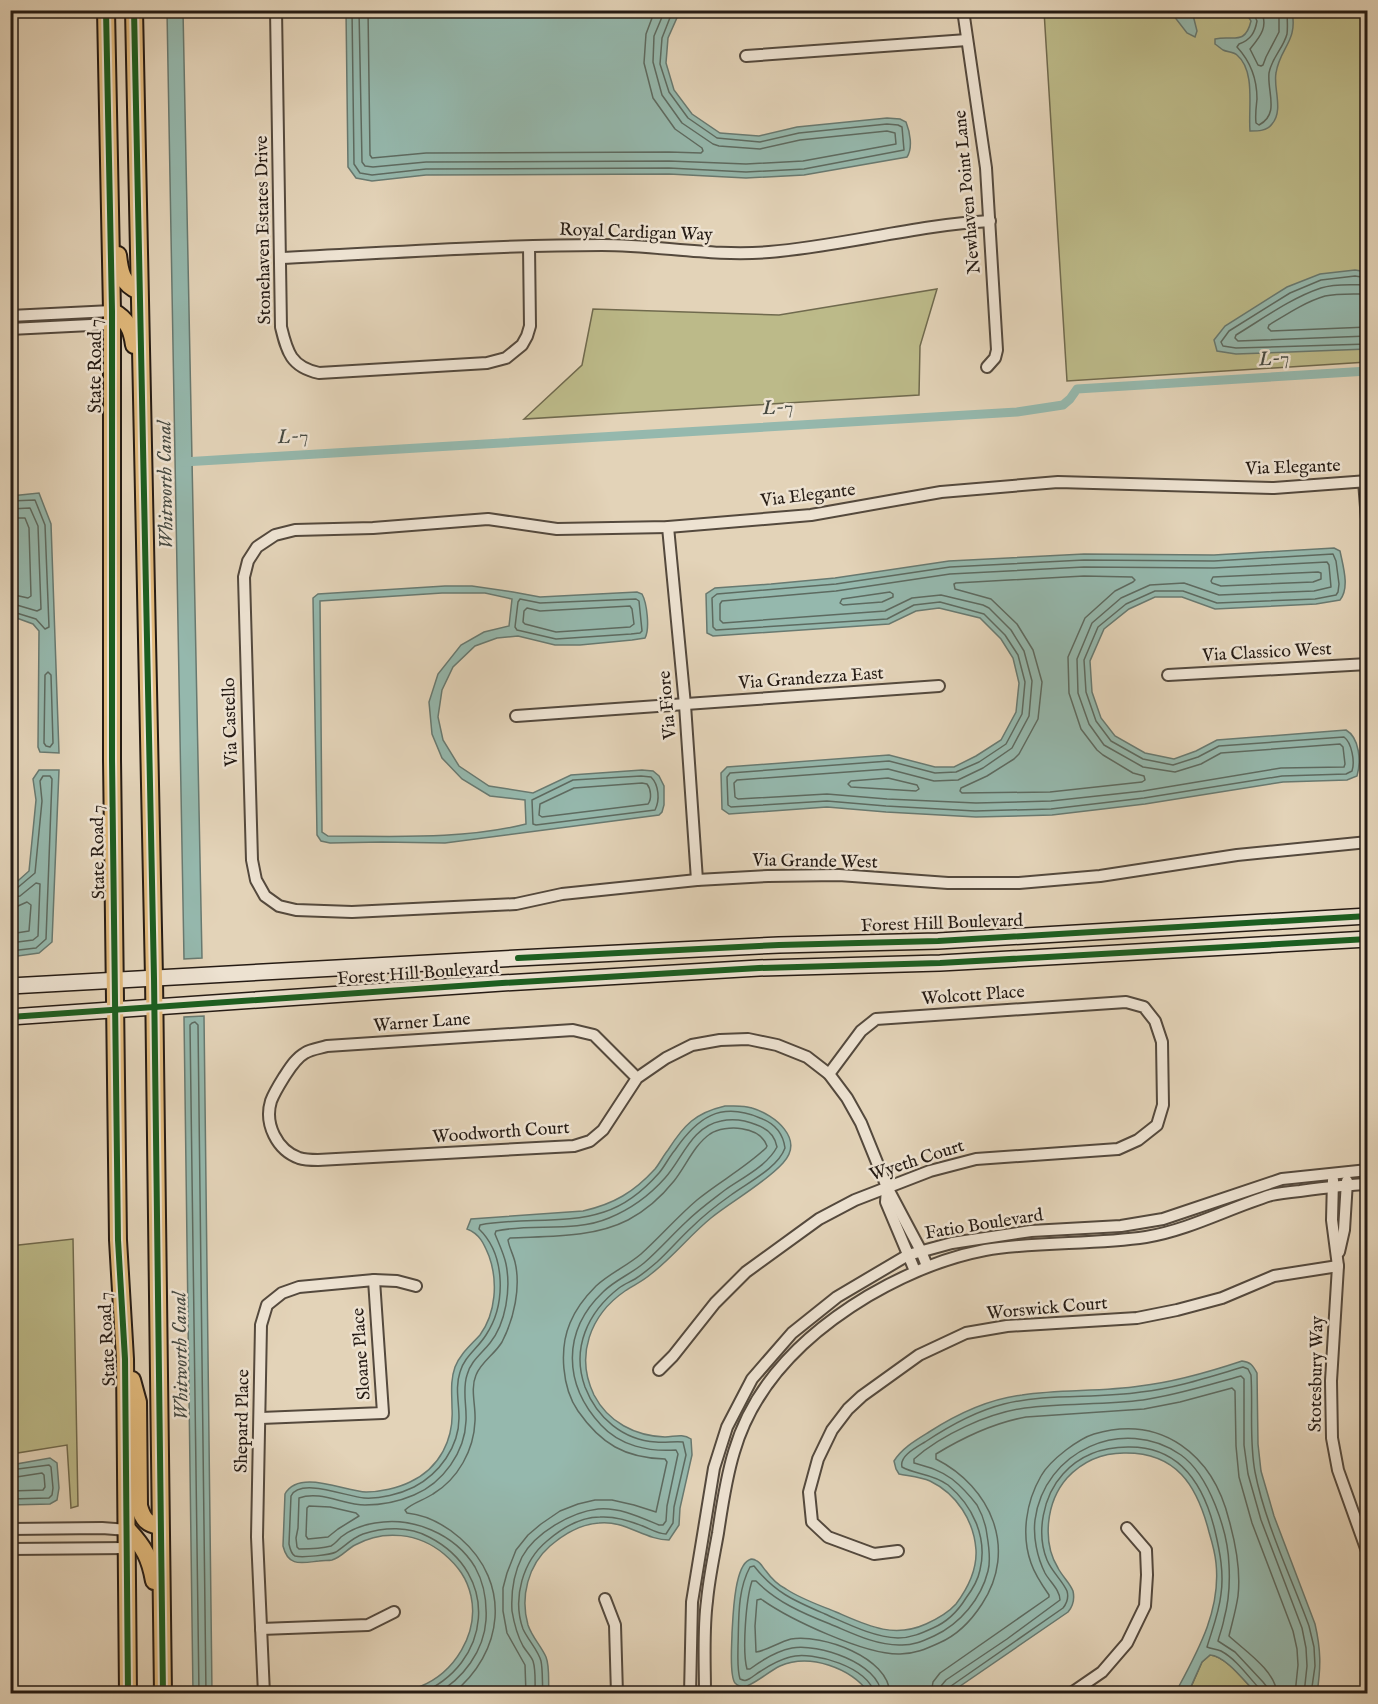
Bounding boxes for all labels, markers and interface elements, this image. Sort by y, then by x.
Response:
street label: Newhaven Point Lane [949,109,987,275]
street label: Stonehaven Estates Drive [251,135,277,325]
street label: Royal Cardigan Way [559,219,713,247]
street label: State Road 7 [85,319,108,413]
water label: L-7 [1257,345,1290,373]
water label: L-7 [761,395,794,421]
water label: Whitworth Canal [152,418,180,549]
water label: L-7 [276,424,309,450]
street label: Via Elegante [1244,455,1341,481]
street label: Via Elegante [758,479,857,513]
street label: Via Classico West [1201,638,1332,668]
street label: Via Grandezza East [737,662,884,696]
street label: Via Fiore [654,670,683,741]
street label: Via Castello [218,677,244,768]
street label: State Road 7 [87,805,111,899]
street label: Via Grande West [751,849,878,875]
street label: Forest Hill Boulevard [861,910,1024,938]
street label: Forest Hill Boulevard [336,957,500,991]
street label: Wolcott Place [921,981,1025,1011]
street label: Warner Lane [373,1008,471,1038]
street label: Woodworth Court [432,1117,570,1149]
street label: Wyeth Court [867,1135,967,1187]
street label: Fatio Boulevard [923,1204,1045,1246]
water label: Whitworth Canal [167,1289,195,1420]
street label: State Road 7 [94,1291,122,1387]
street label: Worswick Court [986,1292,1108,1326]
street label: Sloane Place [347,1307,377,1401]
street label: Stotesbury Way [1304,1315,1330,1432]
street label: Shepard Place [231,1369,255,1473]

